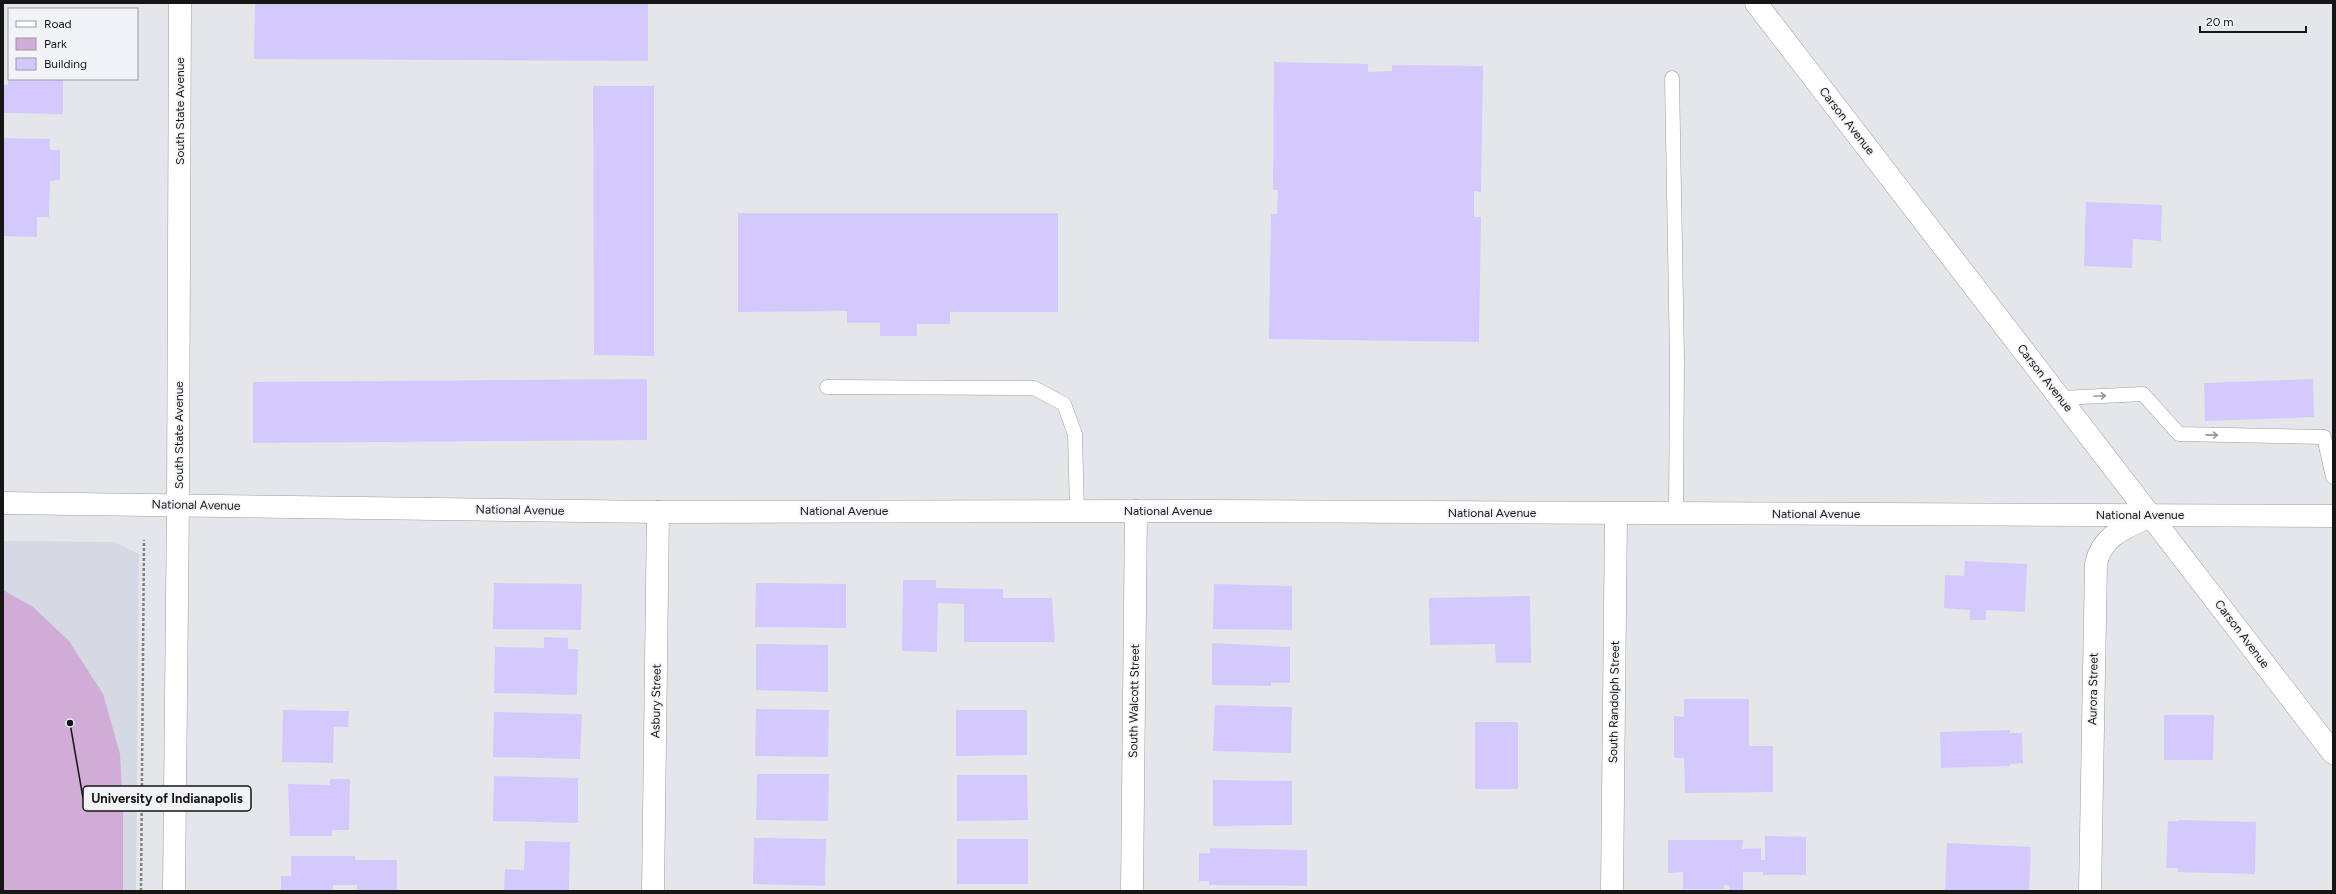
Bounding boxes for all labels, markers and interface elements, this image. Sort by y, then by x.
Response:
legend [8,8,138,80]
scale bar [2200,8,2306,34]
text: 20 m [2206,15,2234,29]
text: Road [44,17,72,31]
text: Park [44,37,67,51]
text: Building [44,57,87,71]
street label: South State Avenue [173,57,187,165]
street label: Carson Avenue [1816,85,1878,158]
street label: Carson Avenue [2014,342,2076,415]
street label: South State Avenue [172,381,186,489]
one-way arrow [2093,392,2106,400]
one-way arrow [2205,431,2218,438]
street label: National Avenue [152,497,241,513]
street label: National Avenue [476,502,565,518]
street label: National Avenue [800,504,889,518]
street label: National Avenue [1124,504,1213,518]
street label: National Avenue [1448,506,1537,520]
street label: National Avenue [1772,507,1861,521]
street label: National Avenue [2096,508,2185,522]
street label: Carson Avenue [2212,597,2272,671]
street label: South Randolph Street [1606,640,1622,763]
street label: South Walcott Street [1126,643,1142,758]
street label: Aurora Street [2085,652,2101,725]
street label: Asbury Street [648,663,664,738]
callout: University of Indianapolis [83,786,251,811]
text: University of Indianapolis [91,791,243,806]

